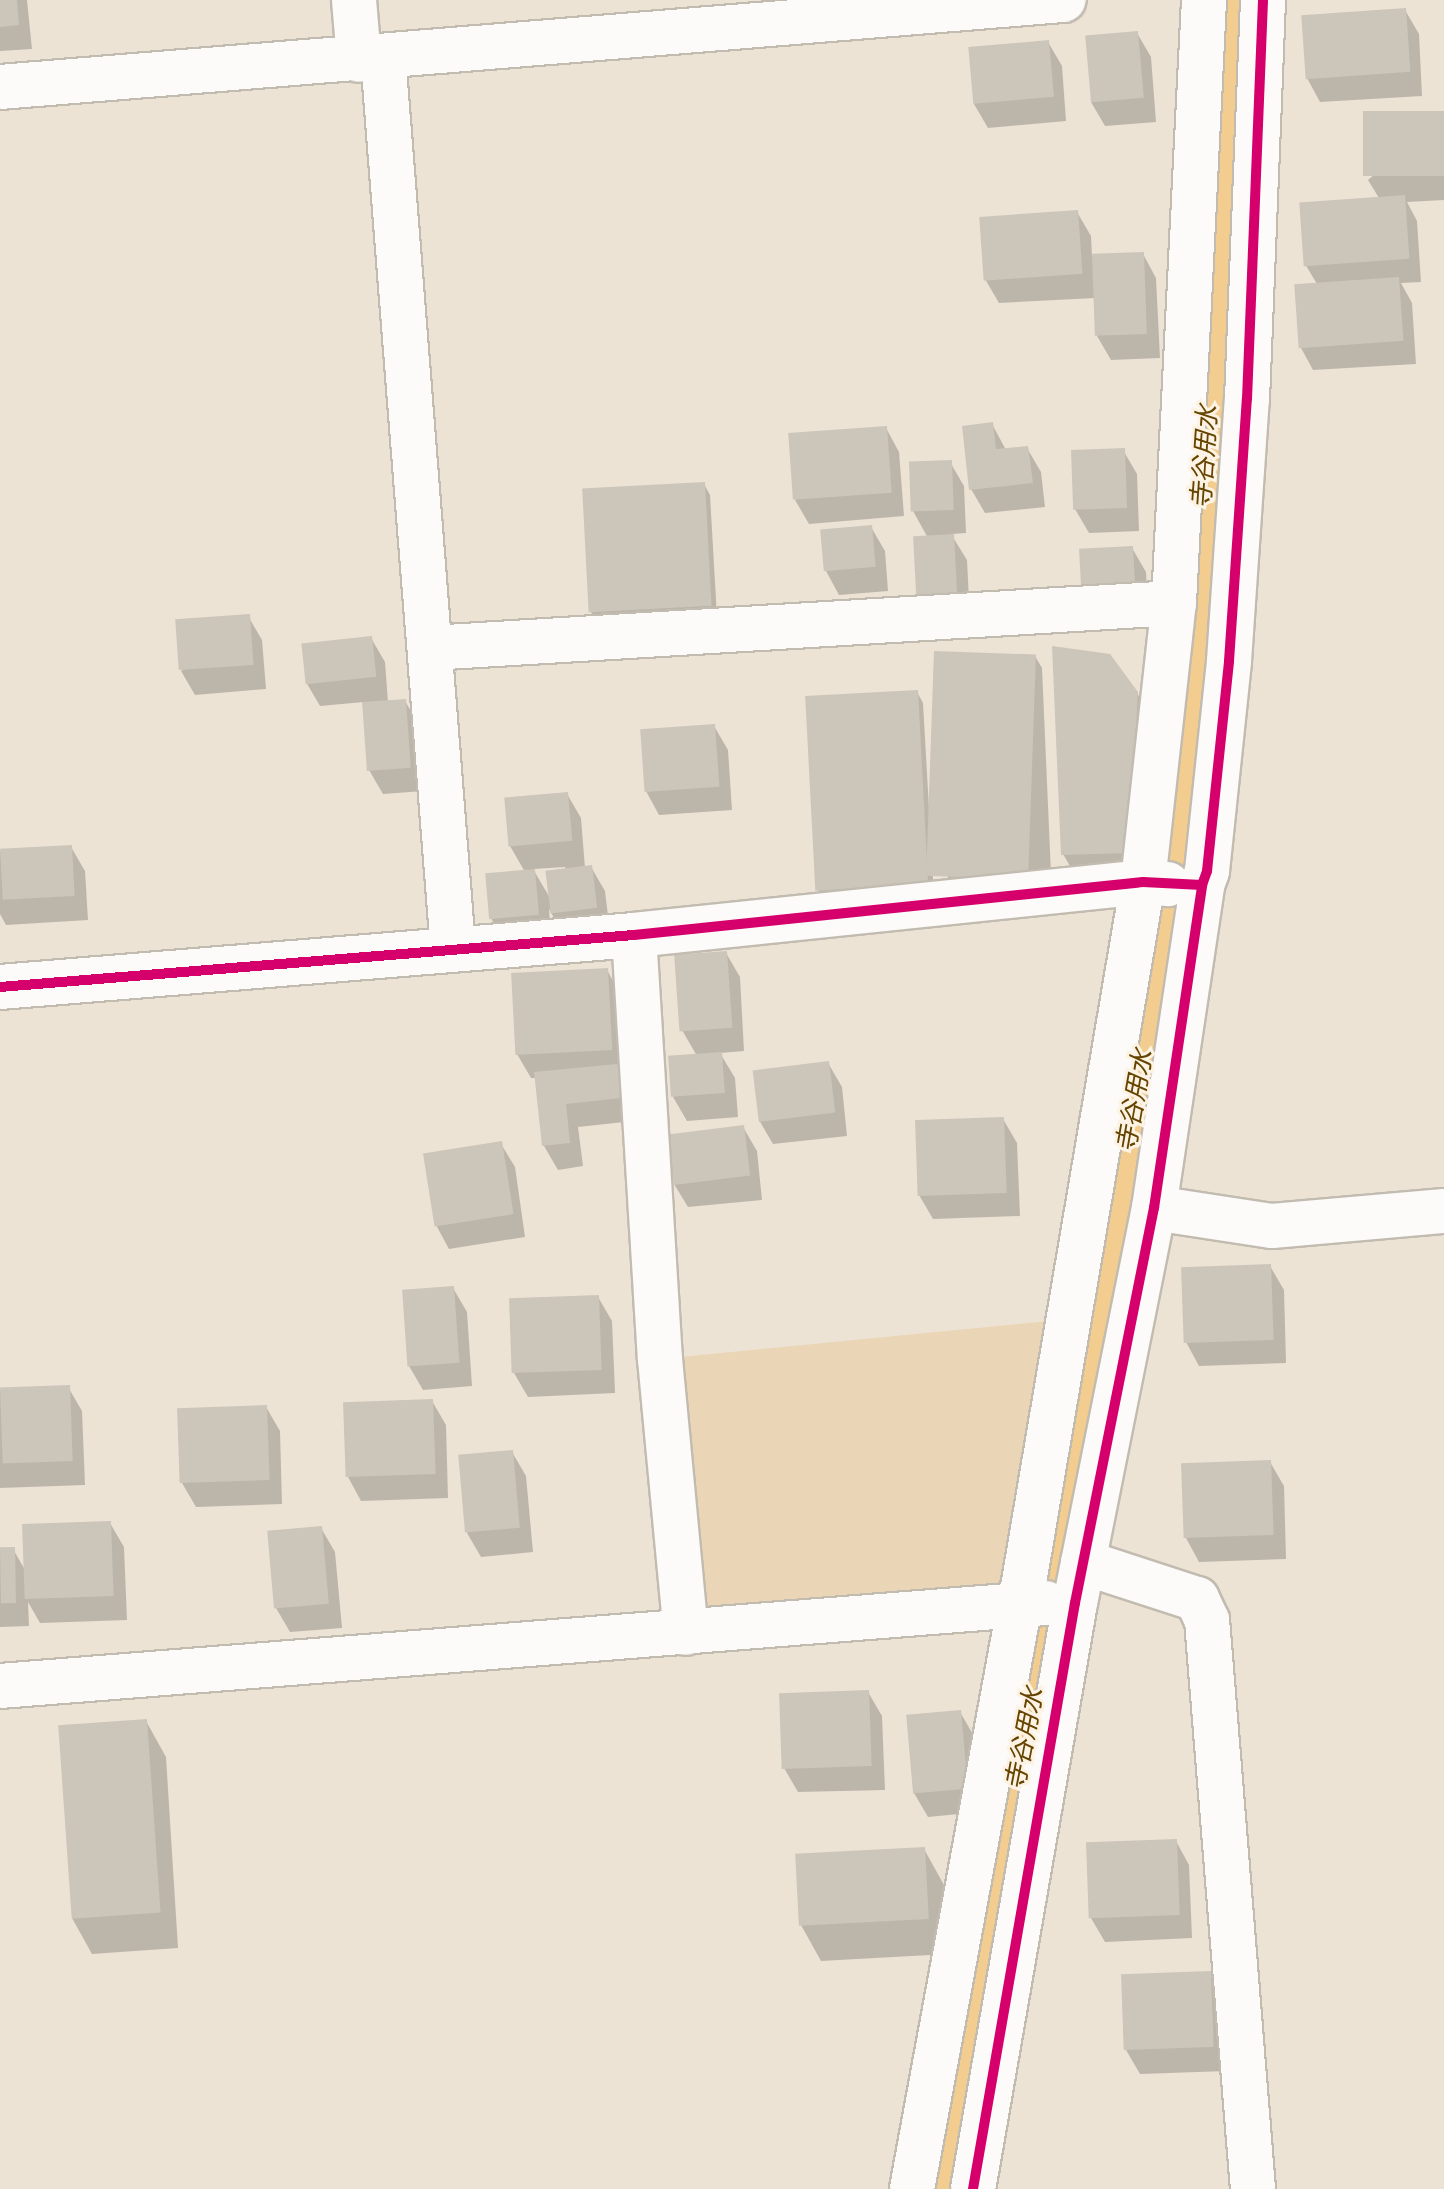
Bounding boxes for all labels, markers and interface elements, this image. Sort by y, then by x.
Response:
water label: 寺谷用水 [1185,404,1223,510]
water label: 寺谷用水 [1110,1047,1158,1155]
water label: 寺谷用水 [999,1685,1049,1793]

